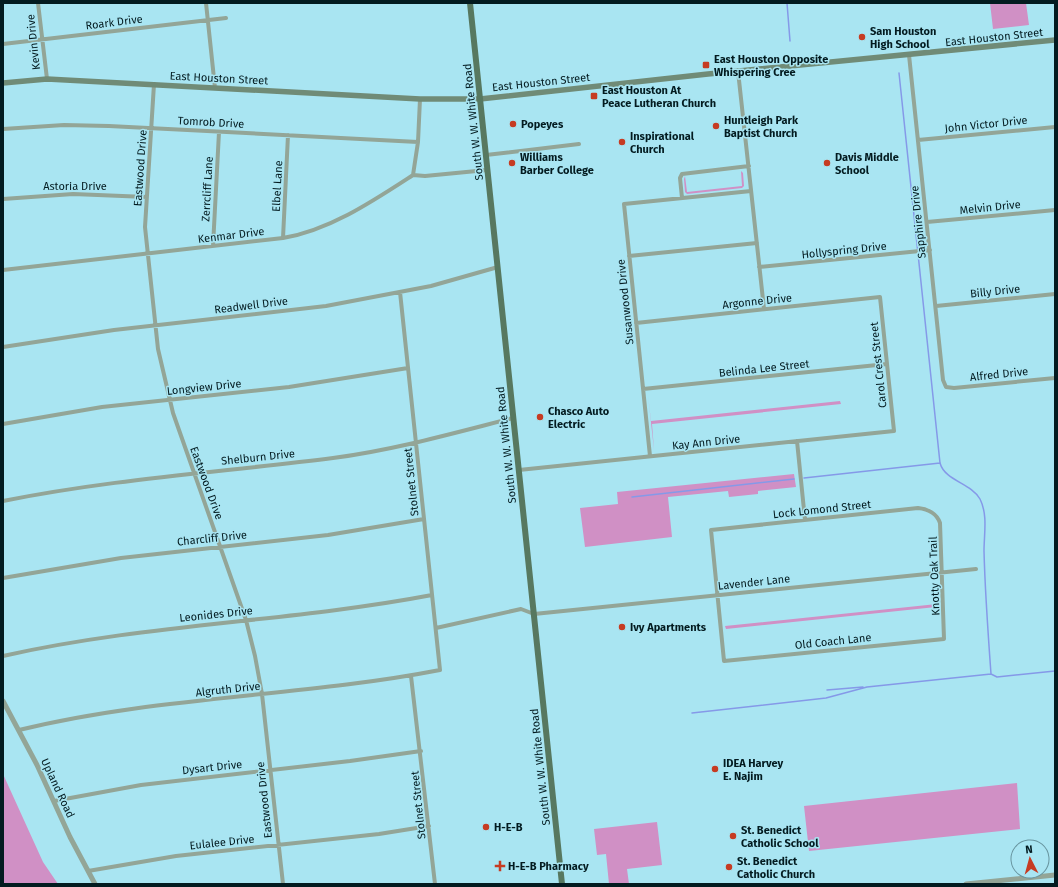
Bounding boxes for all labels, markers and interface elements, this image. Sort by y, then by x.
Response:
street label: Kevin Drive [24,13,43,70]
street label: Roark Drive [85,13,143,32]
place label: Sam Houston High School [870,25,936,51]
street label: East Houston Street [944,26,1044,49]
marker: Sam Houston High School [857,32,867,42]
place label: East Houston Opposite Whispering Cree [714,53,828,79]
marker: East Houston Opposite Whispering Cree [701,60,711,70]
street label: South W. W. White Road [461,63,486,181]
street label: East Houston Street [169,69,269,88]
street label: East Houston Street [491,71,591,94]
place label: East Houston At Peace Lutheran Church [602,84,716,110]
marker: East Houston At Peace Lutheran Church [589,91,599,101]
street label: Tomrob Drive [177,114,245,131]
place label: Huntleigh Park Baptist Church [724,114,799,140]
street label: John Victor Drive [944,114,1028,135]
place label: Popeyes [521,118,564,131]
marker: Popeyes [508,119,518,129]
marker: Huntleigh Park Baptist Church [711,121,721,131]
street label: Eastwood Drive [131,129,150,207]
place label: Inspirational Church [630,130,695,156]
marker: Inspirational Church [617,137,627,147]
place label: Williams Barber College [520,151,594,177]
place label: Davis Middle School [835,151,899,177]
street label: Zerrcliff Lane [199,156,216,222]
marker: Williams Barber College [507,158,517,168]
marker: Davis Middle School [822,158,832,168]
street label: Elbel Lane [270,160,285,212]
street label: Astoria Drive [43,180,107,193]
street label: Sapphire Drive [908,185,929,259]
street label: Melvin Drive [959,198,1021,217]
street label: Kenmar Drive [197,225,265,246]
street label: Hollyspring Drive [801,240,887,261]
street label: Susanwood Drive [615,259,636,345]
street label: Billy Drive [969,282,1021,301]
street label: Argonne Drive [722,291,793,312]
street label: Readwell Drive [214,295,289,316]
street label: Carol Crest Street [868,321,889,409]
street label: Belinda Lee Street [718,357,810,380]
street label: Alfred Drive [969,365,1029,384]
street label: Longview Drive [166,377,242,398]
street label: South W. W. White Road [494,386,519,504]
place label: Chasco Auto Electric [548,405,610,431]
marker: Chasco Auto Electric [535,412,545,422]
street label: Kay Ann Drive [671,432,741,453]
street label: Eastwood Drive [187,445,226,521]
street label: Shelburn Drive [221,447,296,468]
street label: Stolnet Street [401,447,422,517]
street label: Lock Lomond Street [772,498,872,521]
street label: Charcliff Drive [177,528,248,549]
street label: Knotty Oak Trail [927,536,942,616]
street label: Lavender Lane [717,572,791,593]
street label: Leonides Drive [179,604,253,625]
place label: Ivy Apartments [630,621,707,634]
marker: Ivy Apartments [617,622,627,632]
street label: Old Coach Lane [794,631,872,652]
street label: Algruth Drive [195,680,261,699]
street label: South W. W. White Road [528,708,553,826]
street label: Upland Road [38,756,77,820]
place label: IDEA Harvey E. Najim [723,757,784,783]
street label: Dysart Drive [181,758,243,777]
street label: Eastwood Drive [254,761,275,839]
marker: IDEA Harvey E. Najim [710,764,720,774]
street label: Stolnet Street [408,770,429,840]
place label: H-E-B [494,821,523,834]
marker: H-E-B [481,822,491,832]
place label: St. Benedict Catholic School [741,824,819,850]
marker: St. Benedict Catholic School [728,831,738,841]
street label: Eulalee Drive [189,833,255,852]
north arrow [1010,839,1050,879]
text: N [1025,843,1033,856]
place label: St. Benedict Catholic Church [737,855,815,881]
place label: H-E-B Pharmacy [508,860,589,873]
marker: H-E-B Pharmacy [495,861,505,871]
marker: St. Benedict Catholic Church [724,862,734,872]

